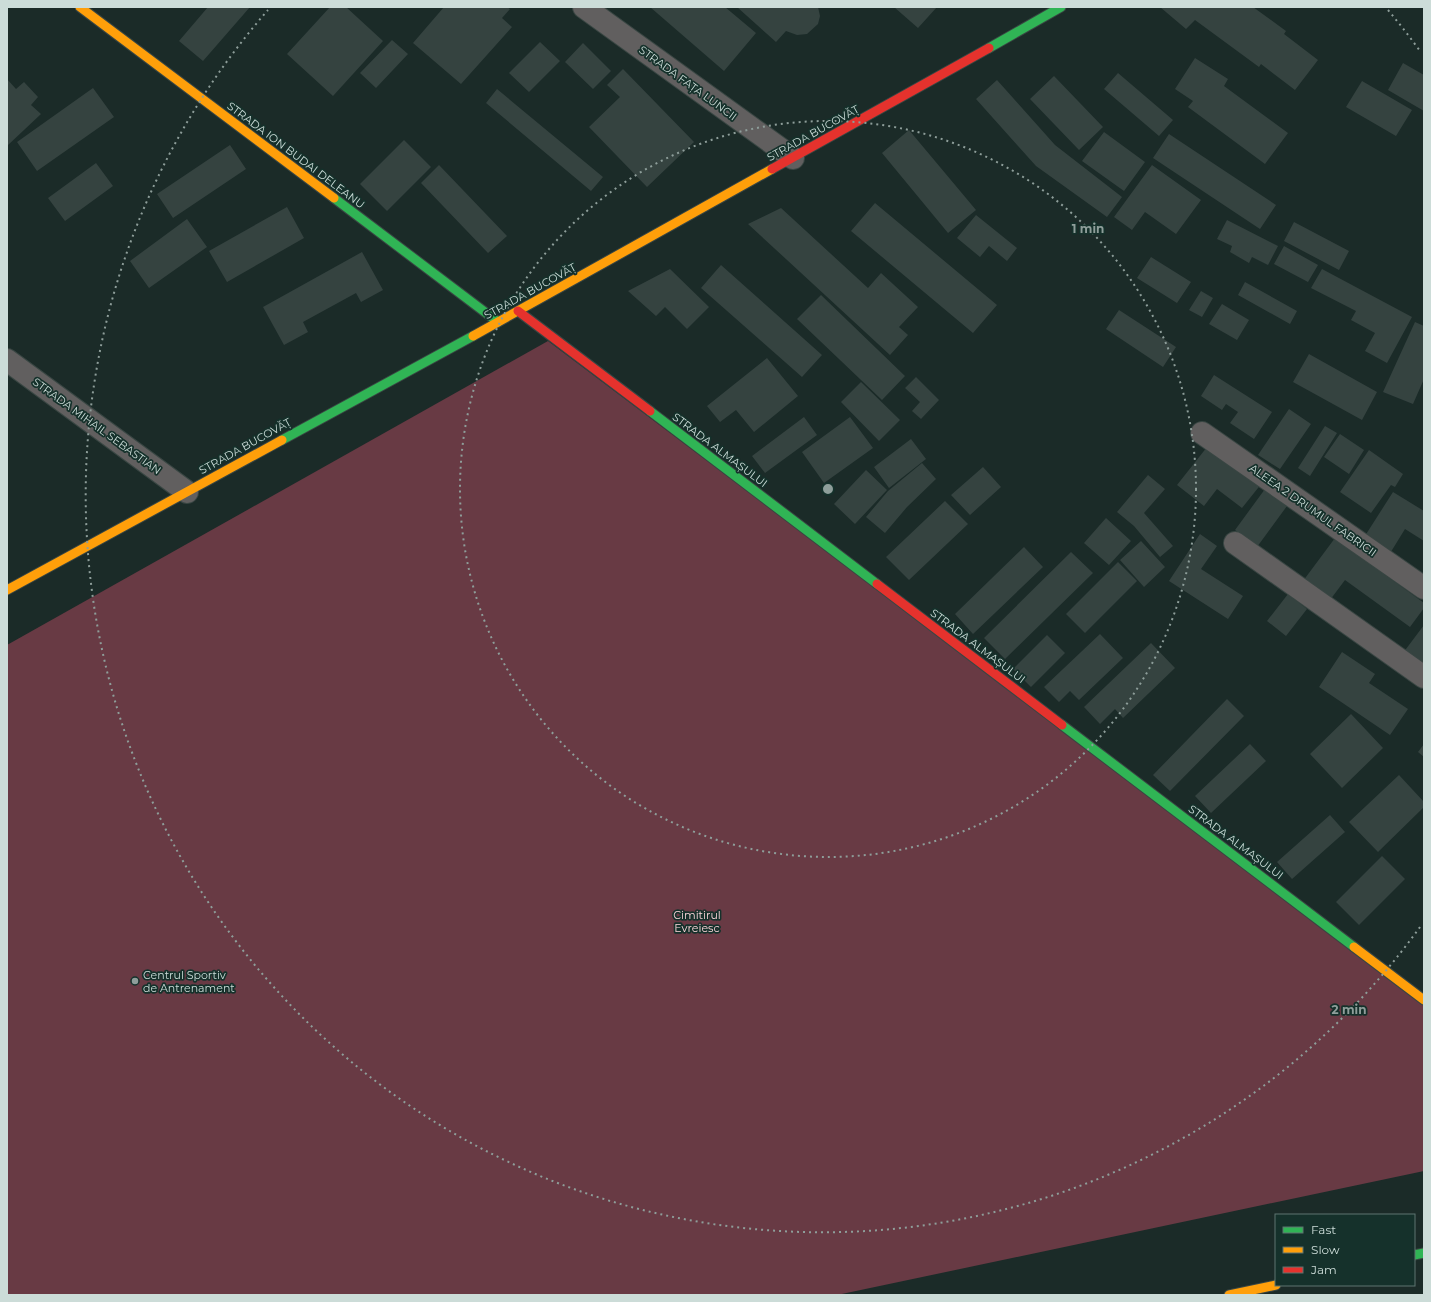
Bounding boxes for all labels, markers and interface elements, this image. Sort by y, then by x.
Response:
street label: STRADA FAȚA LUNCII [636,43,740,123]
street label: STRADA ION BUDAI DELEANU [224,99,368,211]
street label: STRADA BUCOVĂȚ [765,102,862,164]
text: 1 min [1072,221,1104,236]
street label: STRADA BUCOVĂȚ [482,260,579,322]
street label: STRADA MIHAIL SEBASTIAN [30,375,164,477]
street label: STRADA ALMAȘULUI [670,410,770,490]
street label: STRADA BUCOVĂȚ [197,415,294,477]
street label: ALEEA 2 DRUMUL FABRICII [1247,461,1379,559]
centre of rings [821,482,835,496]
street label: STRADA ALMAȘULUI [928,606,1028,686]
street label: STRADA ALMAȘULUI [1186,802,1286,882]
park label: Cimitirul Evreiesc [673,908,721,935]
place label: Centrul Sportiv de Antrenament [143,968,235,995]
marker: Centrul Sportiv de Antrenament [130,976,140,986]
text: 2 min [1332,1002,1366,1017]
legend [1275,1214,1415,1286]
text: Fast [1311,1222,1336,1237]
text: Slow [1311,1242,1340,1257]
text: Jam [1310,1262,1337,1277]

